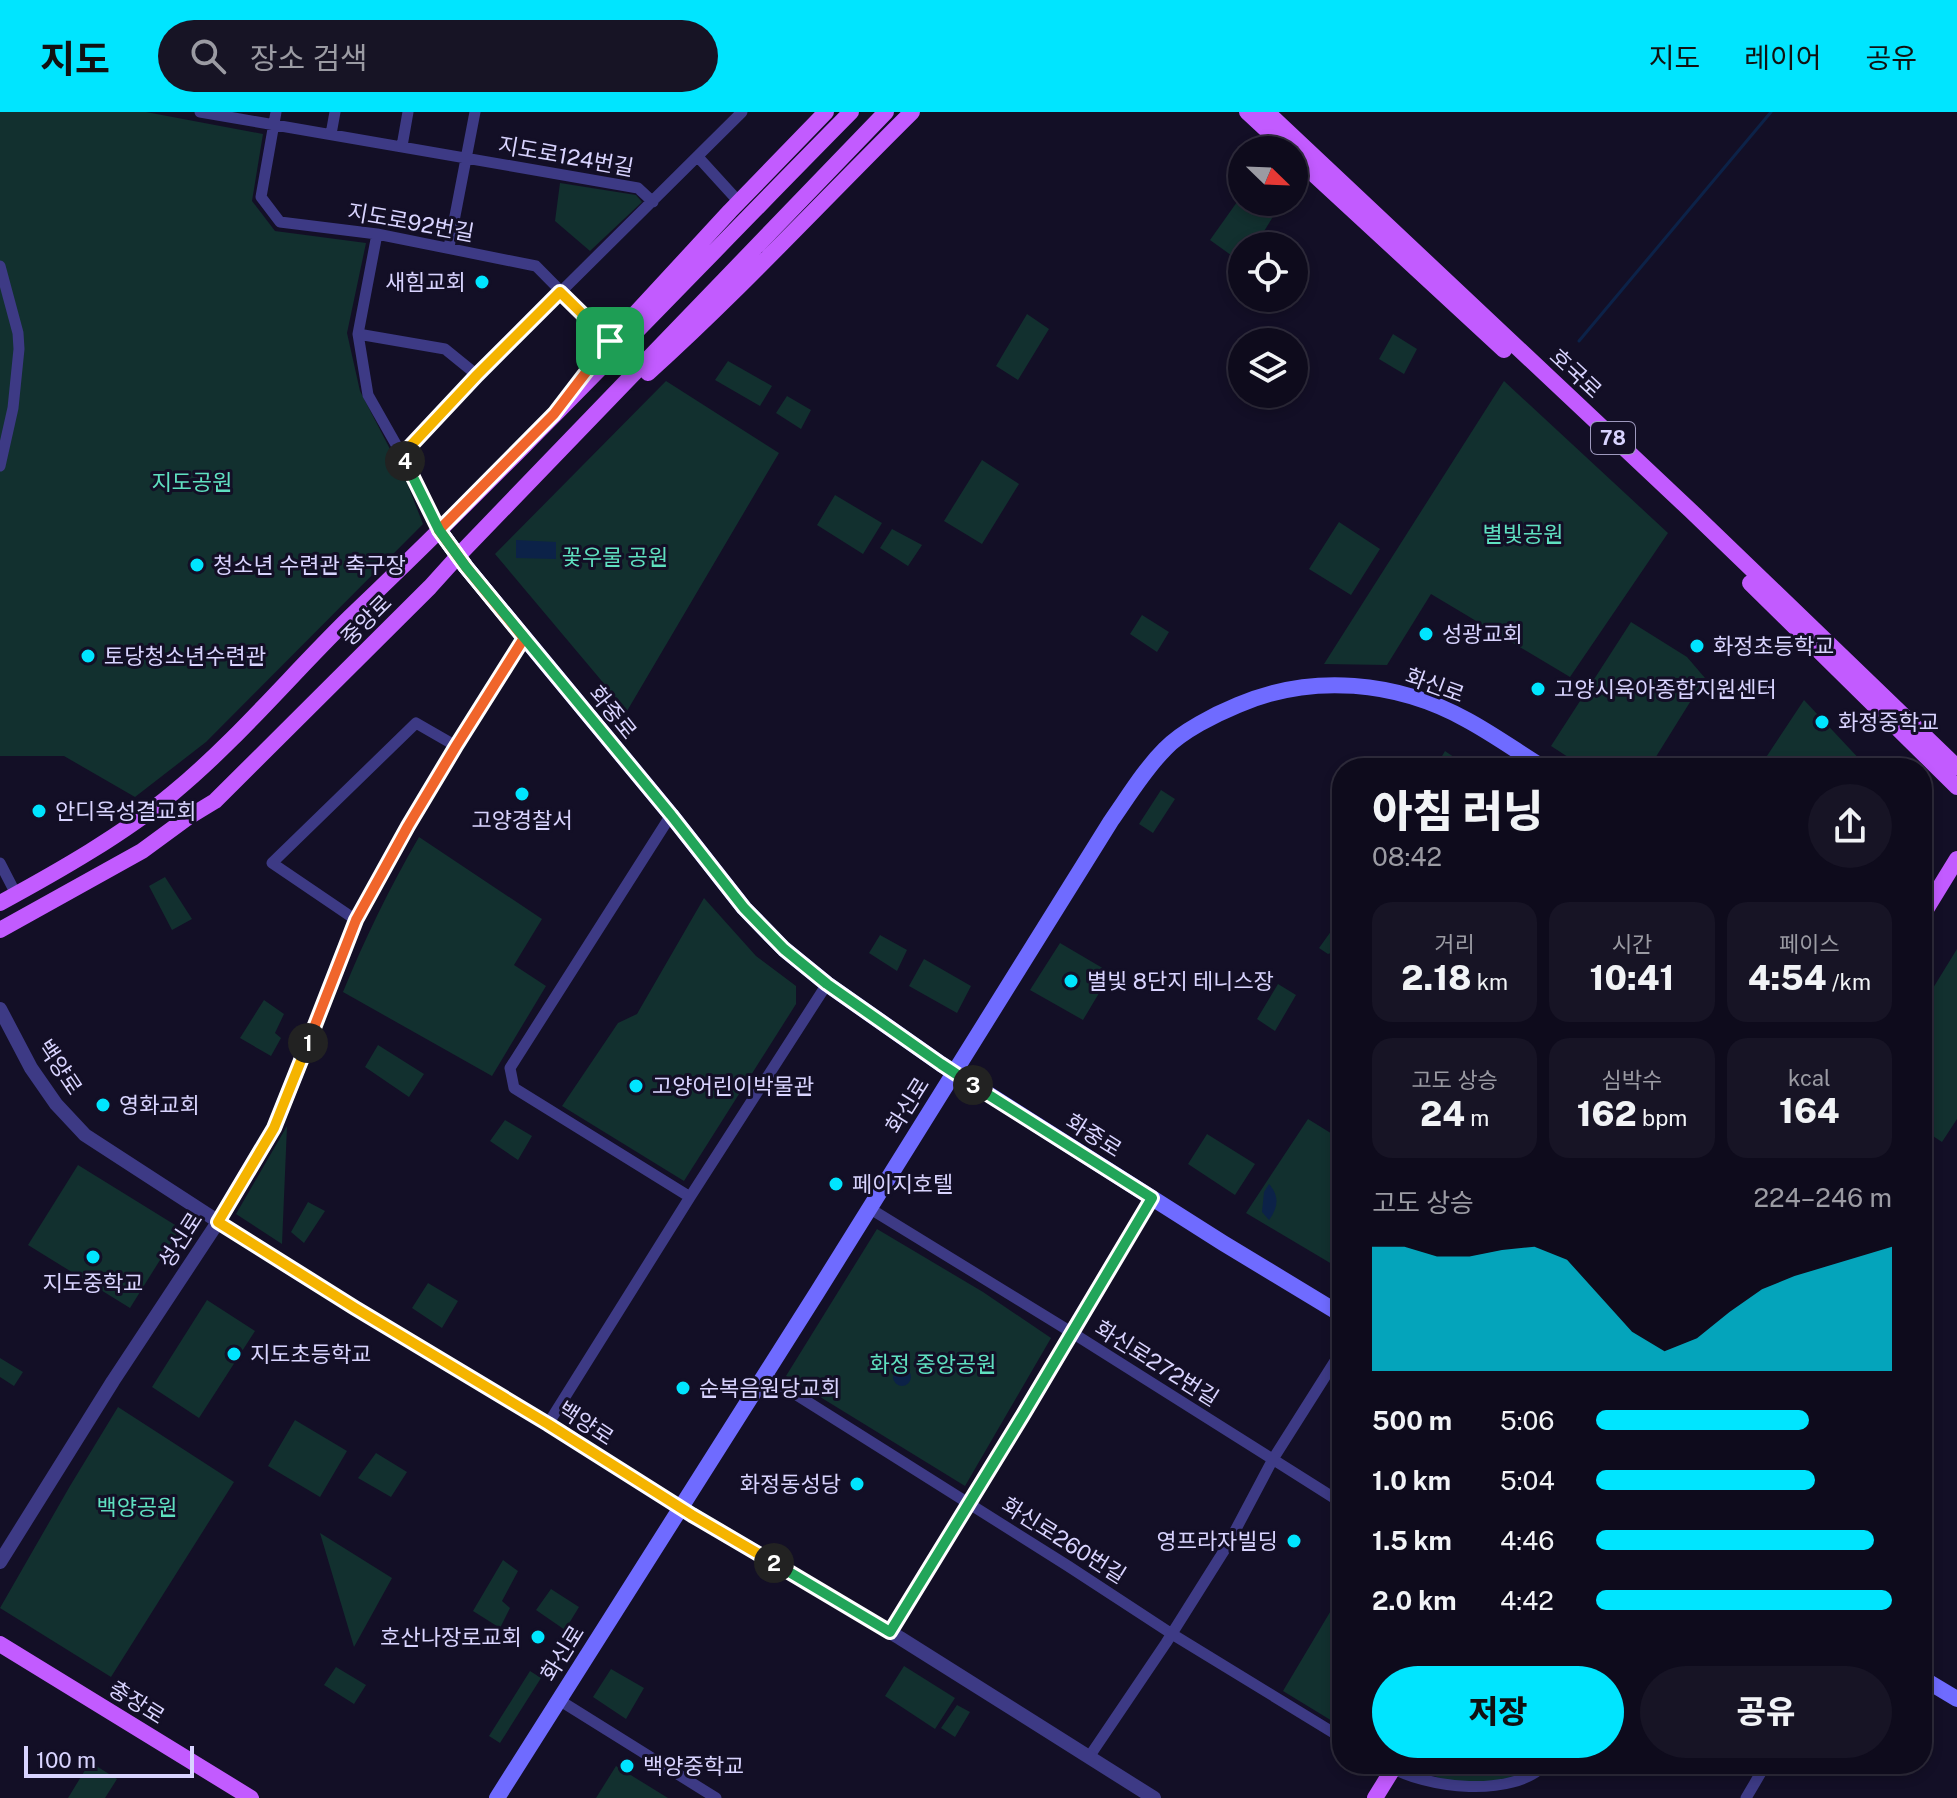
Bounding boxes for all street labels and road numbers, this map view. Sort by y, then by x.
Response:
street label: 지도로124번길 [496,131,636,181]
street label: 지도로92번길 [346,198,476,246]
street label: 호국로 [1545,343,1607,403]
road number: 78 [1591,422,1635,454]
street label: 중앙로 [335,589,397,651]
street label: 화신로 [1402,662,1468,708]
street label: 화중로 [584,680,642,744]
street label: 백양로 [32,1035,88,1099]
street label: 화신로 [880,1072,934,1138]
street label: 화중로 [1061,1108,1127,1162]
street label: 성신로 [153,1207,207,1273]
street label: 화신로272번길 [1090,1315,1224,1411]
street label: 백양로 [553,1396,619,1450]
street label: 화신로260번길 [997,1492,1131,1588]
street label: 화신로 [535,1620,589,1686]
street label: 충장로 [104,1675,170,1729]

